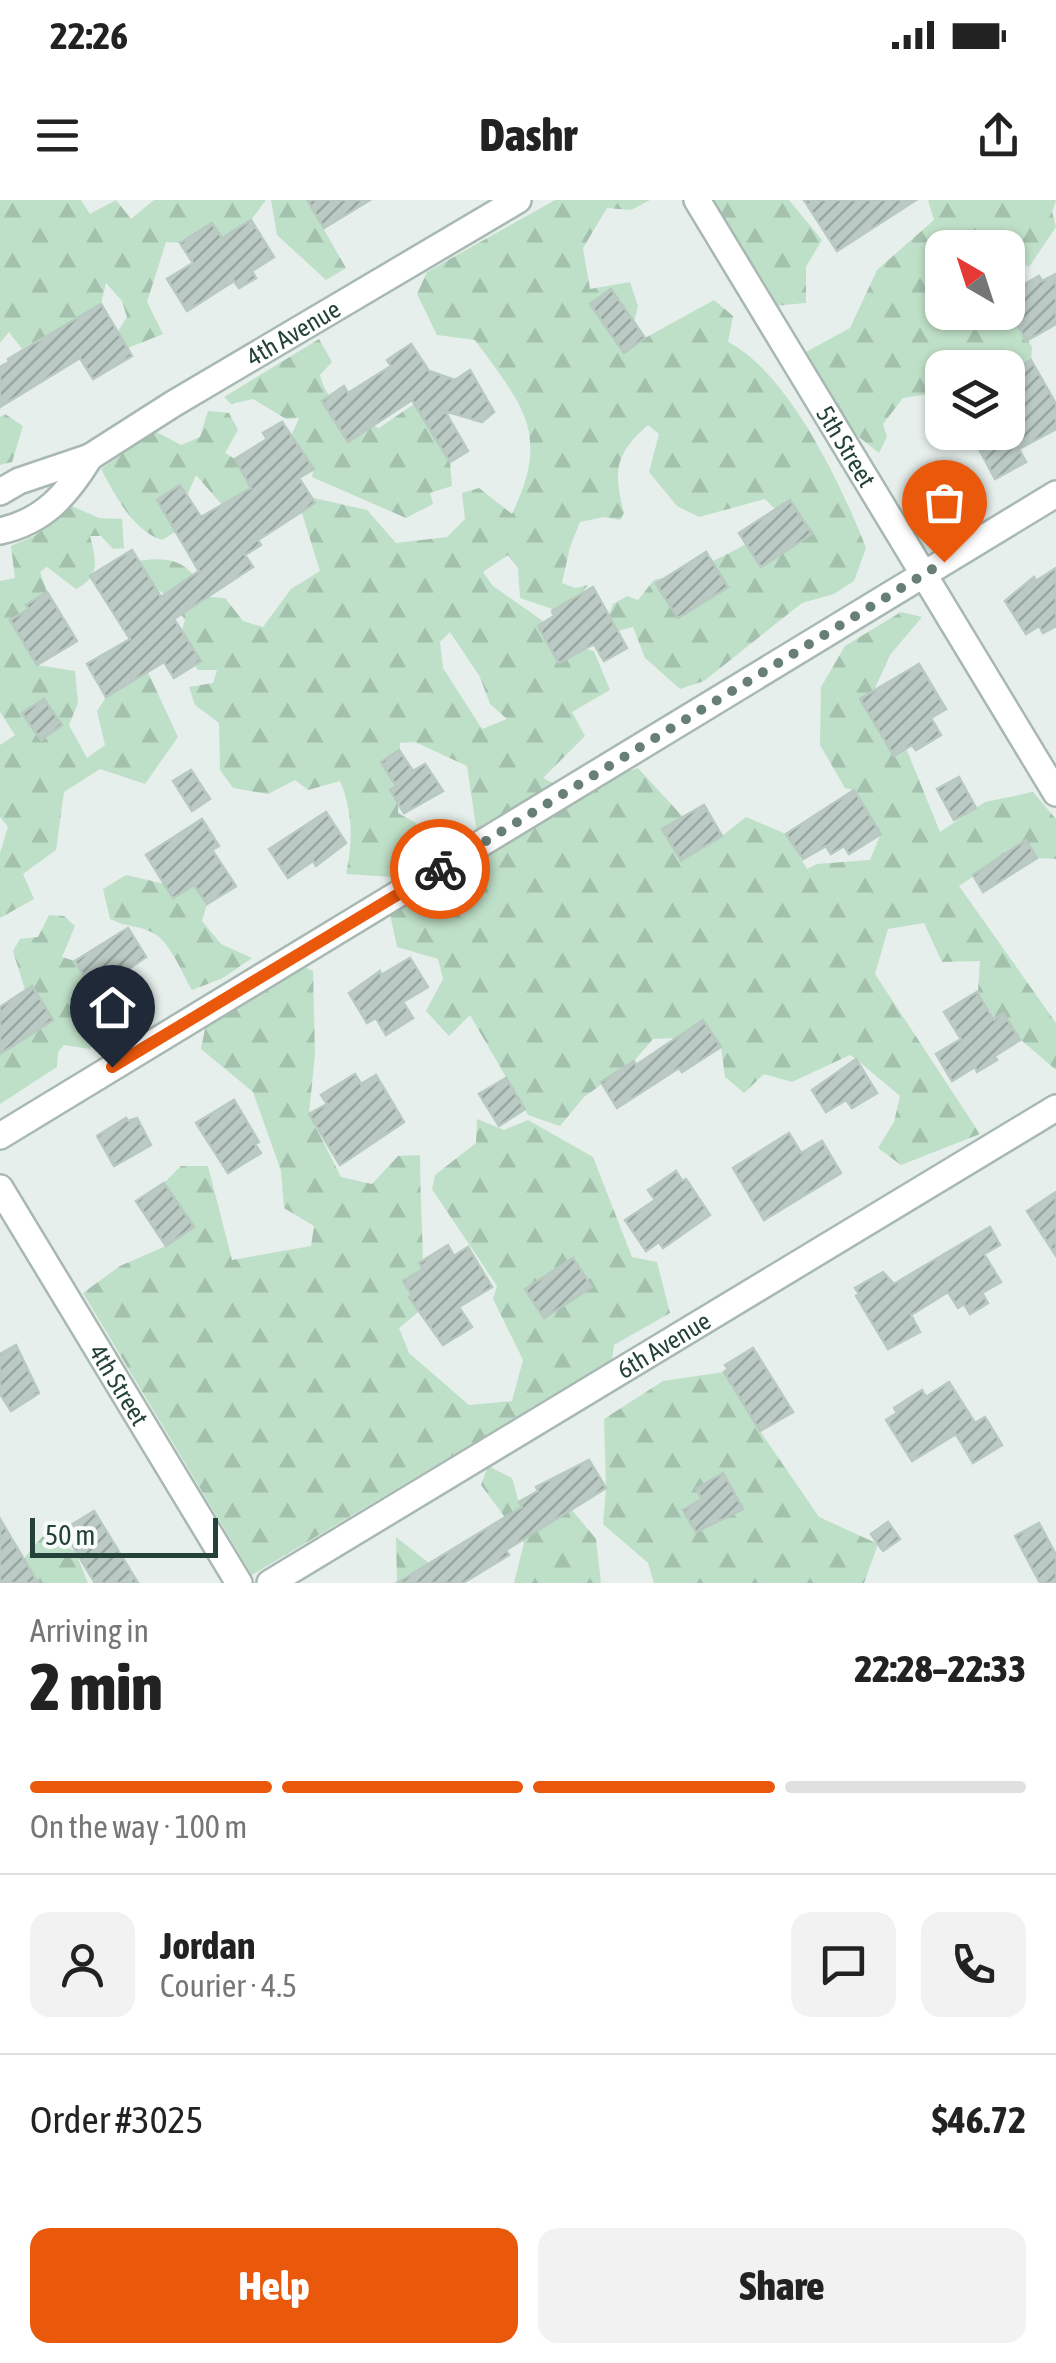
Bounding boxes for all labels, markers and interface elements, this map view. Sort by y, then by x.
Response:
text: 22:26 [50,14,128,57]
icon: menu [30,108,85,163]
icon: share [971,108,1026,163]
text: Dashr [479,109,577,161]
north arrow [925,230,1025,330]
map controls [925,230,1025,450]
street label: 4th Avenue [241,294,345,371]
button: layers [925,350,1025,450]
street label: 5th Street [811,401,881,492]
pin [902,460,987,563]
icon: bag [917,475,972,530]
courier [390,819,490,919]
icon: bike [413,842,468,897]
pin [70,965,155,1068]
icon: home [85,980,140,1035]
street label: 6th Avenue [612,1306,715,1384]
street label: 4th Street [84,1339,154,1430]
scale bar [30,1513,218,1558]
text: 50 m [45,1519,95,1551]
text: Arriving in [30,1612,149,1649]
text: 22:28–22:33 [854,1647,1026,1690]
text: 2 min [30,1649,163,1724]
text: On the way · 100 m [30,1808,247,1845]
button: person [30,1912,135,2017]
button: chat [791,1912,896,2017]
button: phone [921,1912,1026,2017]
text: Jordan [160,1924,255,1967]
text: Courier · 4.5 [160,1967,297,2004]
text: Order #3025 [30,2098,203,2141]
text: $46.72 [932,2098,1026,2141]
button: Help [30,2228,518,2343]
button: Share [538,2228,1026,2343]

